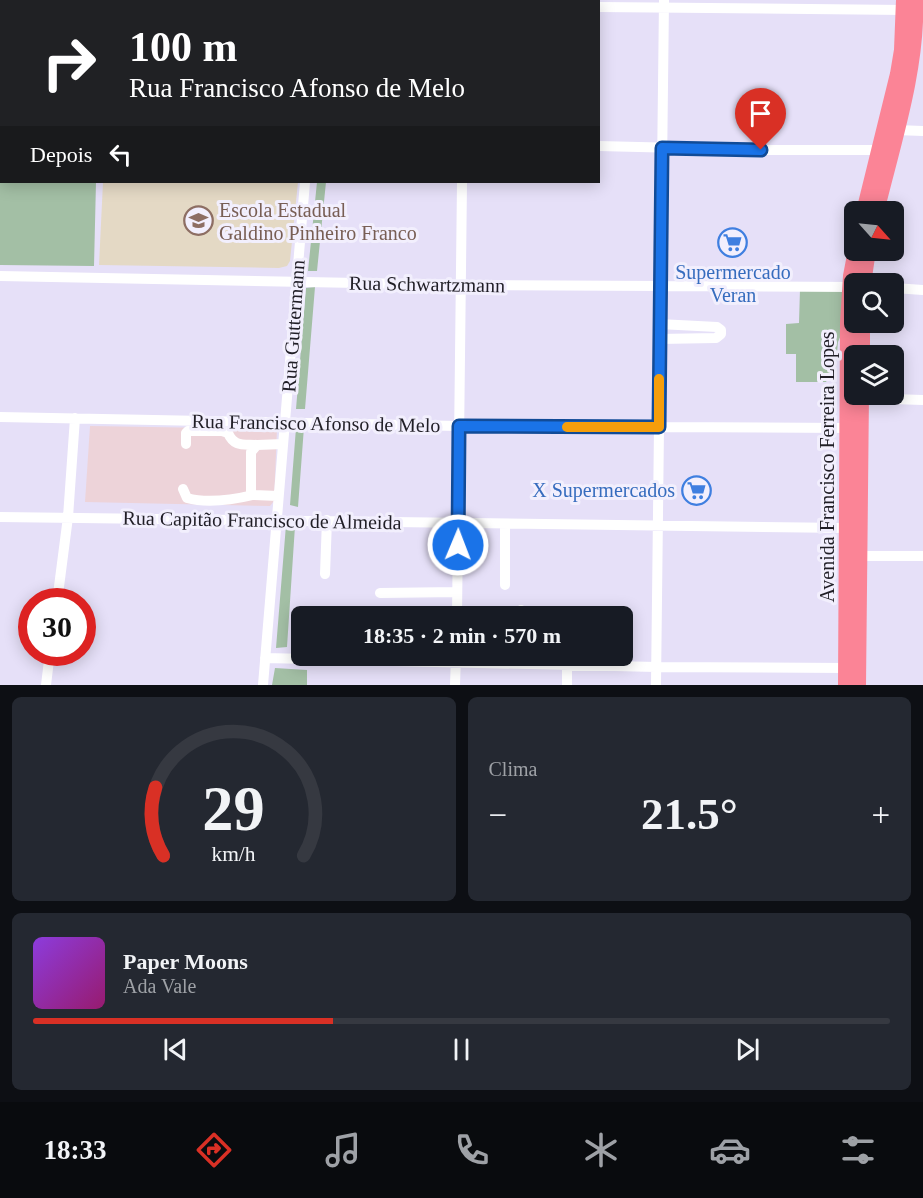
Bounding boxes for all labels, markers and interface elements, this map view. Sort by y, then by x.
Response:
icon: right [30,24,108,102]
text: 100 m [129,24,238,70]
text: Rua Francisco Afonso de Melo [129,73,465,103]
pin [735,88,786,150]
icon: arrive [744,97,777,130]
icon: left [104,138,137,171]
text: Depois [30,142,92,167]
place label: Escola Estadual Galdino Pinheiro Franco [219,199,417,244]
north arrow [844,201,904,261]
map controls [844,201,904,405]
school or university icon: Escola Estadual Galdino Pinheiro Franco [182,205,214,237]
supermarket icon: Supermercado Veran [717,226,749,258]
street label: Rua Guttermann [277,259,309,393]
place label: Supermercado Veran [675,261,791,306]
street label: Rua Schwartzmann [349,272,505,296]
button: search [844,273,904,333]
street label: Avenida Francisco Ferreira Lopes [816,331,839,603]
button: layers [844,345,904,405]
street label: Rua Francisco Afonso de Melo [191,410,441,436]
supermarket icon: X Supermercados [680,474,712,506]
place label: X Supermercados [532,479,675,502]
street label: Rua Capitão Francisco de Almeida [122,507,402,534]
position arrow [426,513,490,577]
speed limit sign: 30 [18,588,96,666]
text: 18:35 · 2 min · 570 m [363,623,561,648]
text: Clima [489,758,537,780]
text: 29 [203,774,265,843]
text: 21.5° [641,789,738,839]
text: − [489,797,507,833]
text: + [871,797,890,833]
text: km/h [212,842,256,866]
text: Paper Moons [123,949,248,974]
text: Ada Vale [123,975,197,997]
icon: previous [159,1033,192,1066]
icon: pause [445,1033,478,1066]
icon: next [731,1033,764,1066]
icon: directions [193,1129,235,1171]
icon: music [322,1129,364,1171]
icon: phone [451,1129,493,1171]
icon: climate [580,1129,622,1171]
icon: car [709,1129,751,1171]
icon: filters [837,1129,879,1171]
text: 18:33 [43,1135,106,1165]

